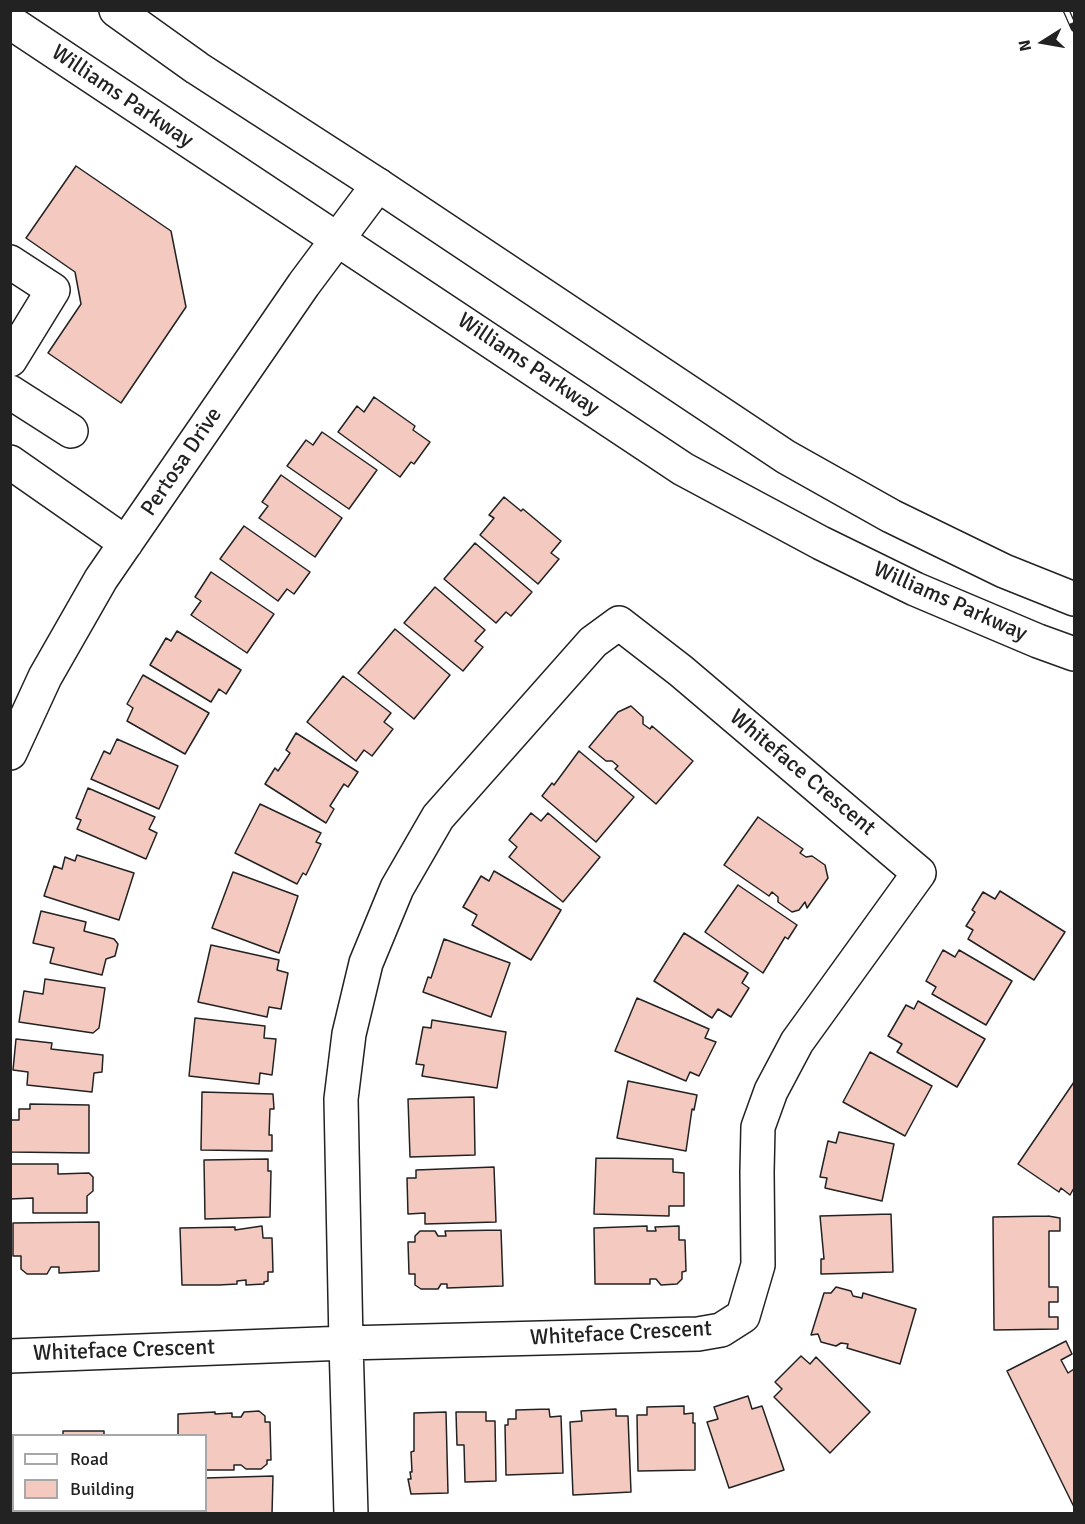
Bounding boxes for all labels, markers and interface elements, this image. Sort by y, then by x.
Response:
north arrow [1013,12,1073,72]
text: N [1014,38,1036,53]
street label: Williams Parkway [46,40,198,154]
street label: Williams Parkway [452,308,604,422]
street label: Pertosa Drive [136,403,228,521]
street label: Williams Parkway [869,556,1031,648]
street label: Whiteface Crescent [724,704,880,842]
street label: Whiteface Crescent [529,1316,713,1352]
street label: Whiteface Crescent [33,1335,215,1367]
legend [12,1434,207,1512]
text: Road [70,1448,109,1470]
text: Building [70,1478,134,1500]

